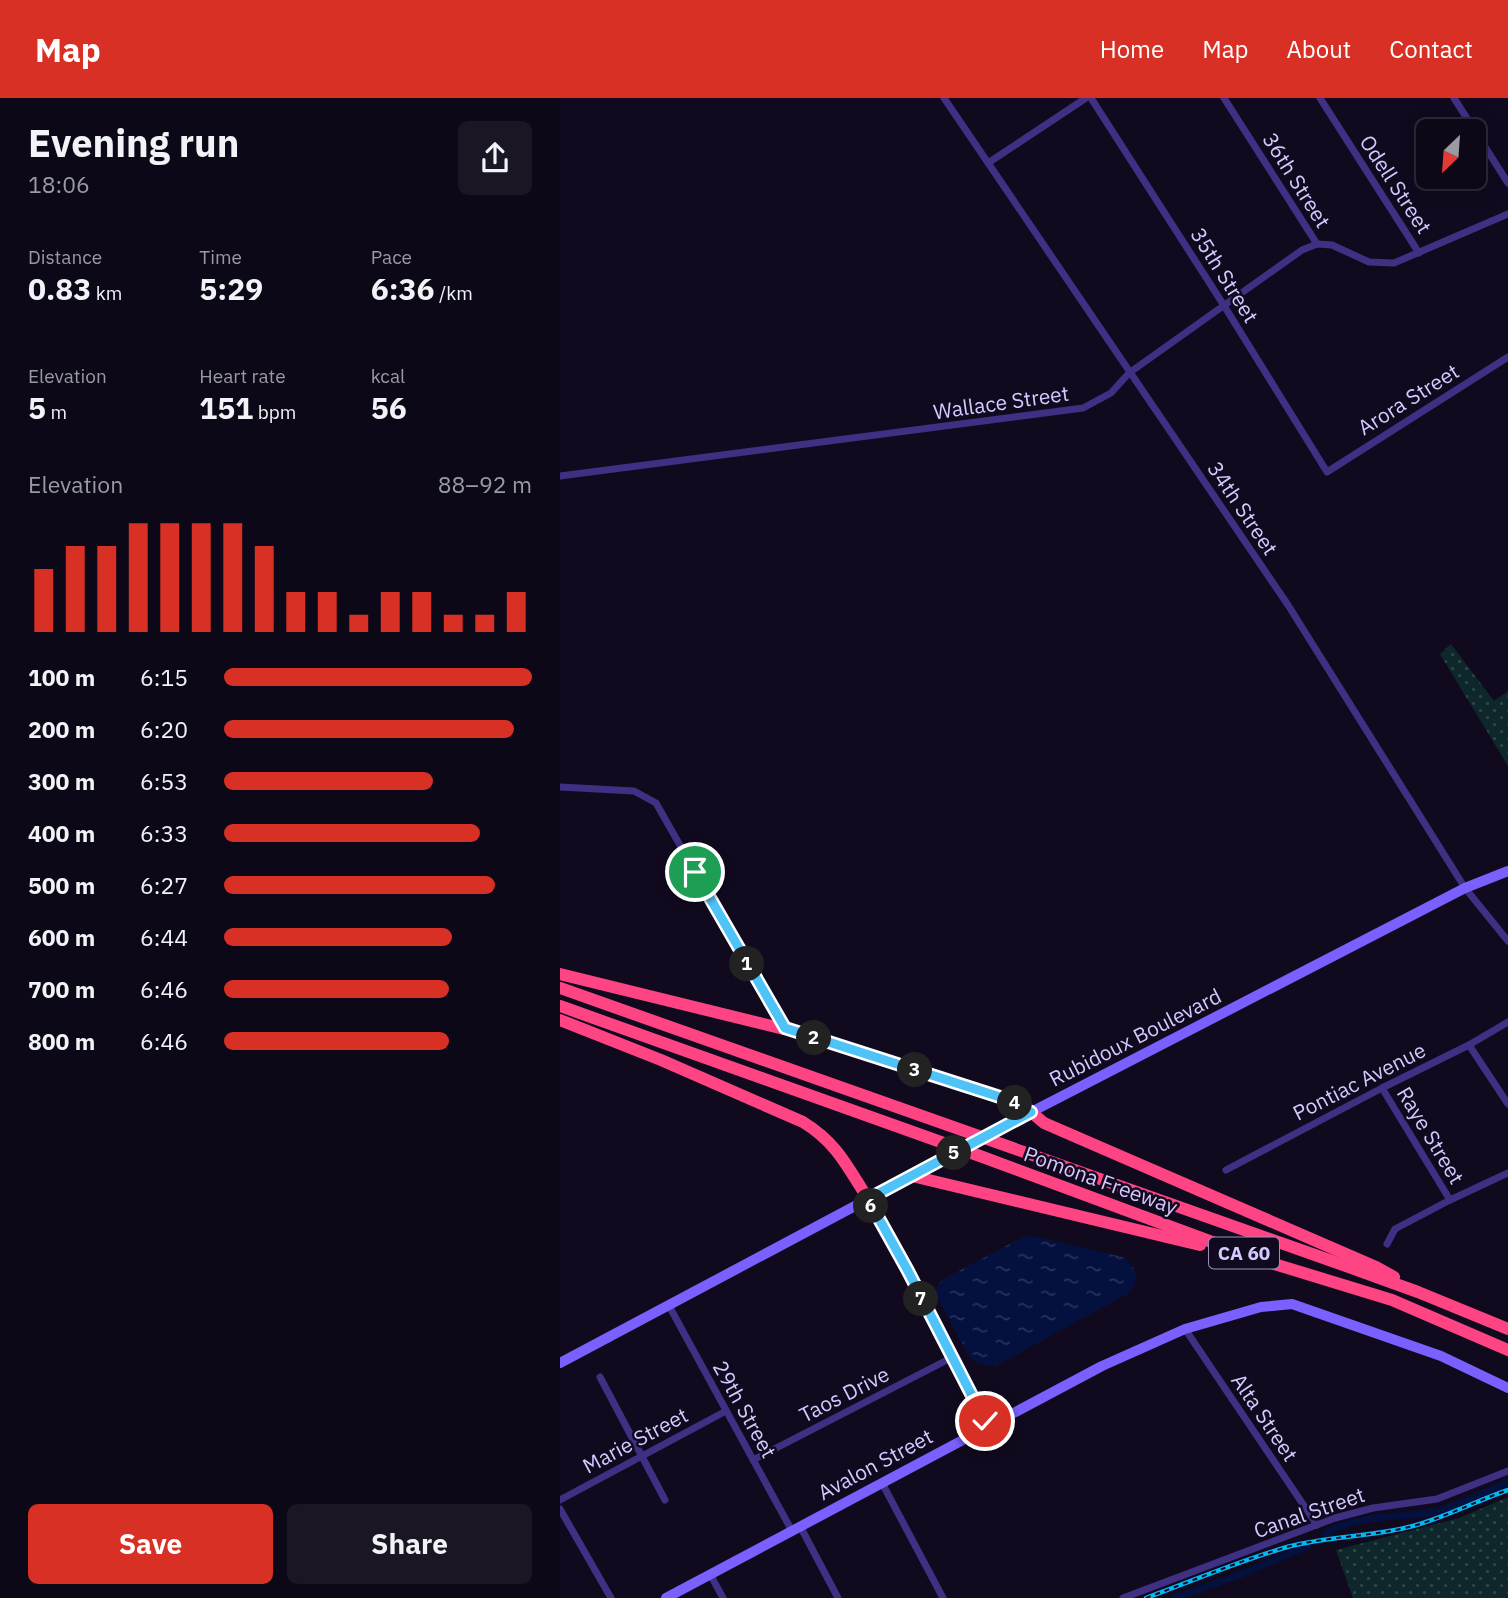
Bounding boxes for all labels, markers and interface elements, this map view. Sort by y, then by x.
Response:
text: Map [35,28,101,71]
text: Home [1100,33,1164,65]
text: Map [1202,33,1248,65]
text: About [1286,33,1351,65]
text: Contact [1389,33,1473,65]
text: Evening run [28,118,239,167]
north arrow [1416,119,1486,189]
map controls [1416,119,1486,189]
button: share [458,121,532,195]
street label: 36th Street [1257,127,1337,233]
street label: Odell Street [1354,129,1438,239]
text: 18:06 [28,169,90,199]
street label: 35th Street [1185,222,1265,328]
text: Distance [28,245,102,269]
text: Time [199,245,242,269]
text: Pace [371,245,412,269]
text: 0.83 [28,269,91,308]
text: 5:29 [199,269,263,308]
text: 6:36 [371,269,435,308]
text: km [91,281,122,305]
text: /km [435,281,473,305]
street label: Arora Street [1352,357,1464,441]
text: Elevation [28,364,107,388]
text: Heart rate [199,364,286,388]
text: kcal [371,364,405,388]
street label: Wallace Street [931,379,1071,425]
text: 5 [28,388,46,427]
text: 151 [199,388,253,427]
text: 56 [371,388,407,427]
text: m [46,400,67,424]
text: bpm [253,400,296,424]
street label: 34th Street [1201,456,1285,560]
text: Elevation [28,469,123,499]
text: 88–92 m [438,469,532,499]
text: 100 m [28,662,95,692]
text: 6:15 [140,662,188,692]
text: 200 m [28,714,95,744]
text: 6:20 [140,714,188,744]
text: 300 m [28,766,95,796]
text: 6:53 [140,766,188,796]
text: 400 m [28,818,95,848]
text: 6:33 [140,818,188,848]
pin [665,842,725,902]
icon: arrive [676,853,714,891]
text: 500 m [28,870,95,900]
text: 6:27 [140,870,188,900]
text: 600 m [28,922,95,952]
text: 6:44 [140,922,188,952]
pin: 1 [730,946,764,982]
text: 1 [741,951,752,975]
text: 700 m [28,974,95,1004]
text: 6:46 [140,974,188,1004]
street label: Rubidoux Boulevard [1044,981,1226,1093]
pin: 2 [796,1020,832,1056]
text: 2 [808,1025,819,1049]
text: 800 m [28,1026,95,1056]
text: 6:46 [140,1026,188,1056]
street label: Pontiac Avenue [1288,1036,1430,1126]
pin: 3 [898,1052,932,1088]
text: 3 [909,1057,920,1081]
street label: Raye Street [1391,1081,1471,1189]
pin: 4 [998,1086,1032,1121]
text: 4 [1009,1090,1020,1114]
pin: 5 [936,1136,972,1170]
street label: Pomona Freeway [1020,1139,1182,1221]
text: 5 [948,1140,959,1164]
pin: 6 [854,1188,888,1224]
text: 6 [865,1193,876,1217]
road number: CA 60 [1209,1238,1279,1268]
pin: 7 [904,1282,938,1316]
text: 7 [915,1286,926,1310]
street label: 29th Street [707,1355,783,1463]
street label: Taos Drive [794,1359,894,1429]
street label: Alta Street [1225,1368,1305,1466]
pin [955,1391,1015,1451]
street label: Marie Street [578,1401,692,1479]
icon: check [966,1402,1004,1440]
street label: Avalon Street [813,1422,937,1506]
street label: Canal Street [1250,1480,1368,1544]
button: Save [28,1504,273,1584]
button: Share [287,1504,532,1584]

